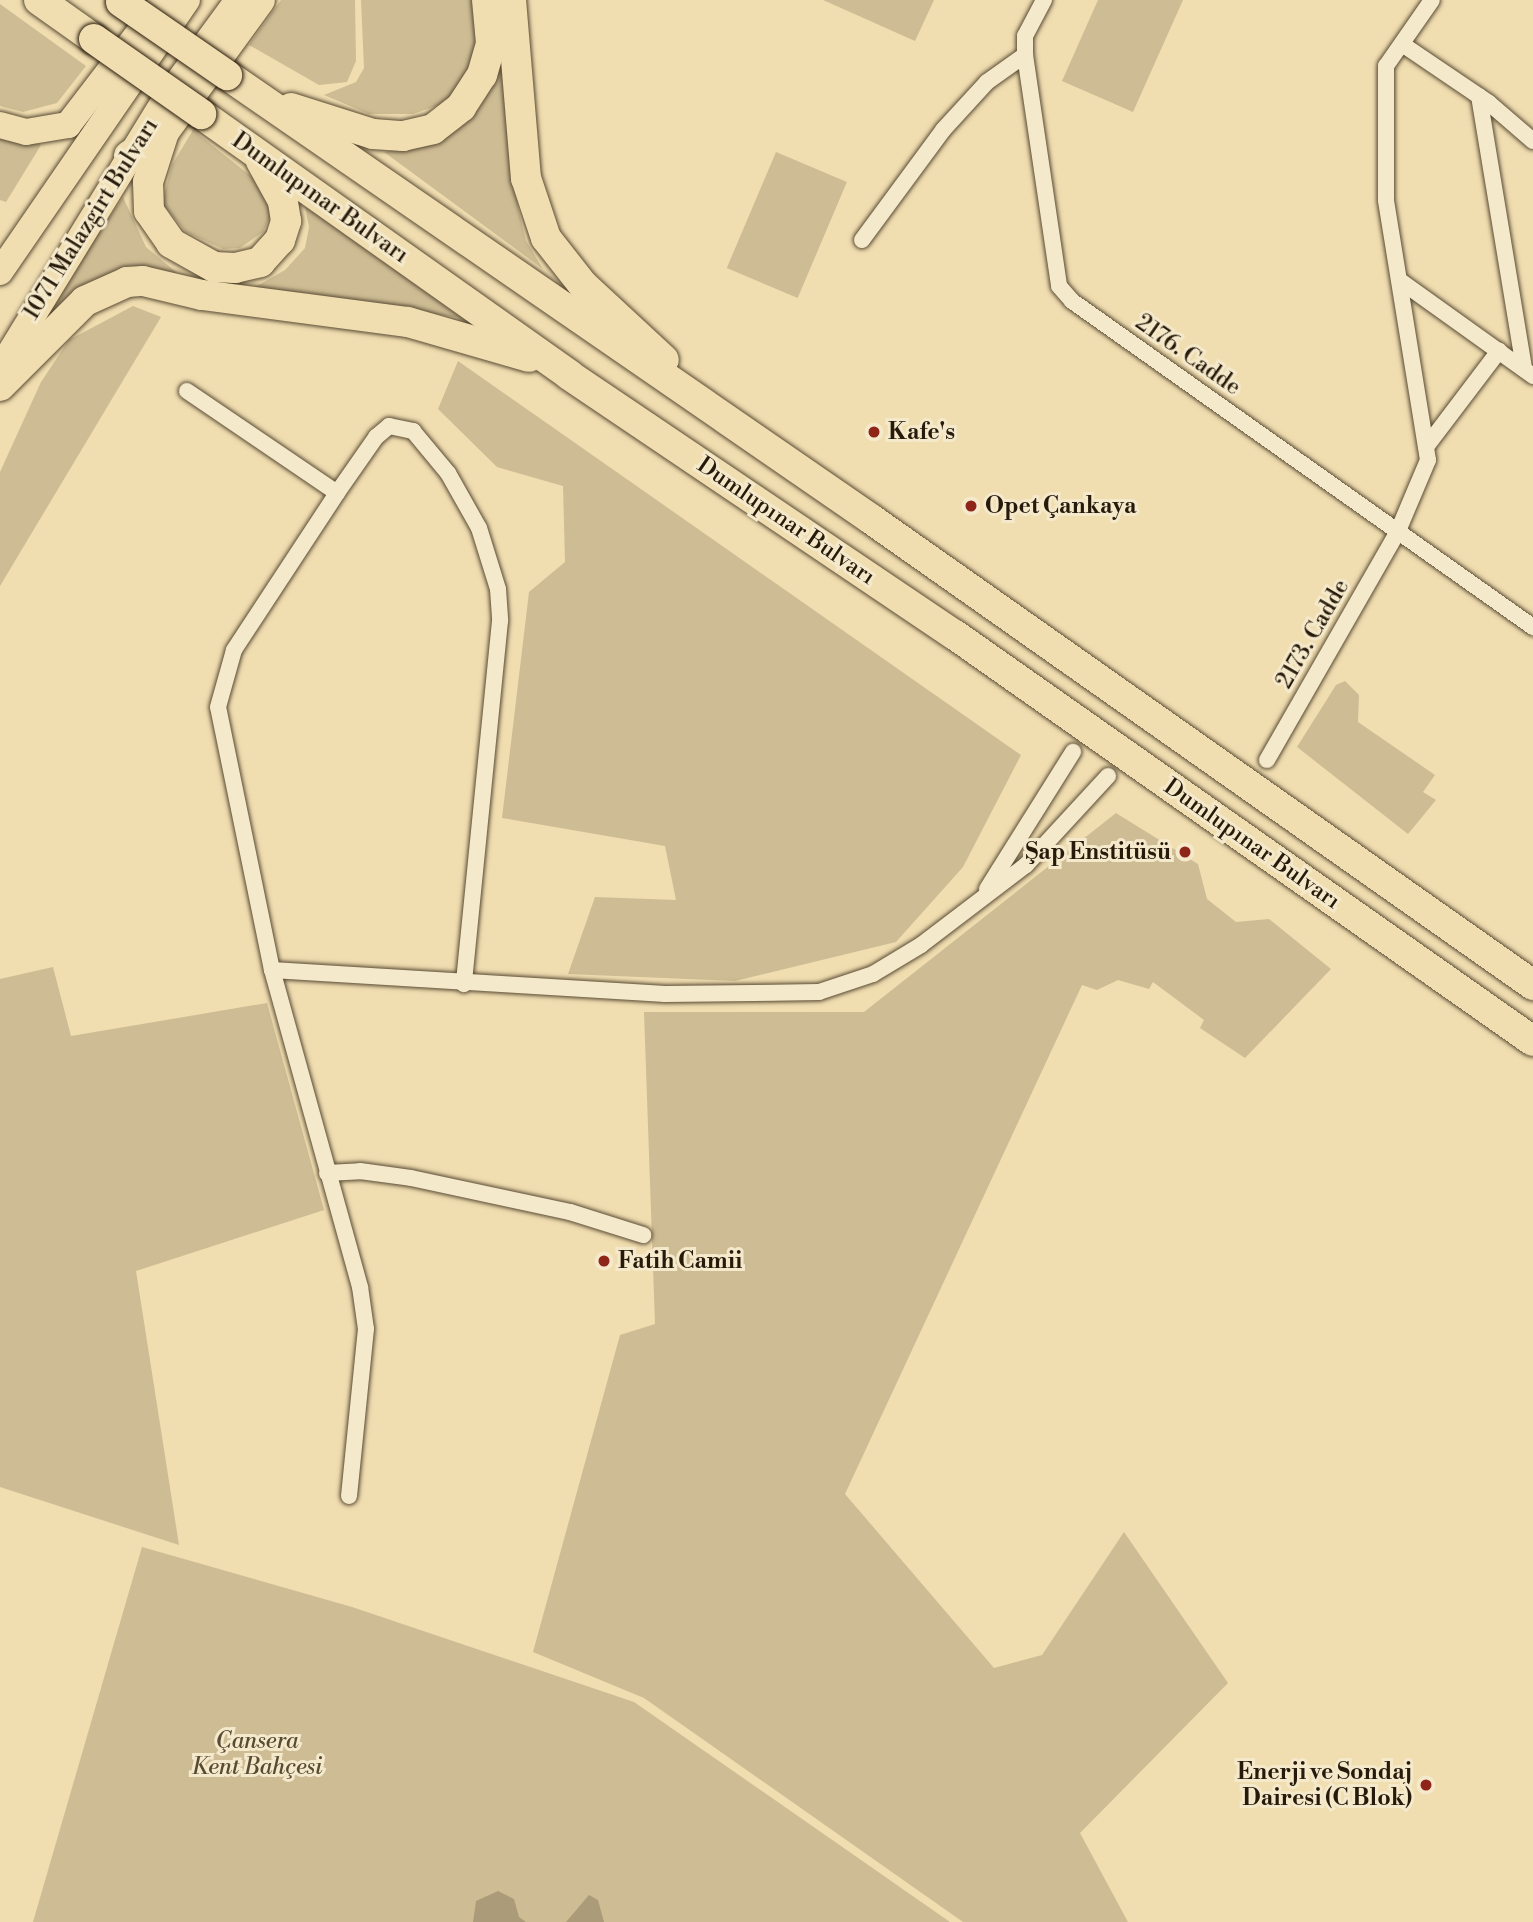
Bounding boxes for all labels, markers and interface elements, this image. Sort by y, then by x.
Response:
street label: 1071 Malazgirt Bulvarı [18,113,164,325]
street label: Dumlupınar Bulvarı [227,127,413,269]
street label: 2176. Cadde [1130,309,1246,401]
place label: Kafe's [888,418,955,446]
marker: Kafe's [866,424,882,440]
street label: Dumlupınar Bulvarı [692,451,880,591]
place label: Opet Çankaya [985,492,1136,520]
marker: Opet Çankaya [963,498,979,514]
street label: 2173. Cadde [1271,575,1355,693]
street label: Dumlupınar Bulvarı [1159,773,1345,915]
place label: Şap Enstitüsü [1025,838,1171,866]
marker: Şap Enstitüsü [1177,844,1193,860]
place label: Fatih Camii [618,1247,742,1275]
marker: Fatih Camii [596,1253,612,1269]
park label: Çansera Kent Bahçesi [192,1727,322,1781]
place label: Enerji ve Sondaj Dairesi (C Blok) [1237,1758,1412,1812]
marker: Enerji ve Sondaj Dairesi (C Blok) [1418,1777,1434,1793]

